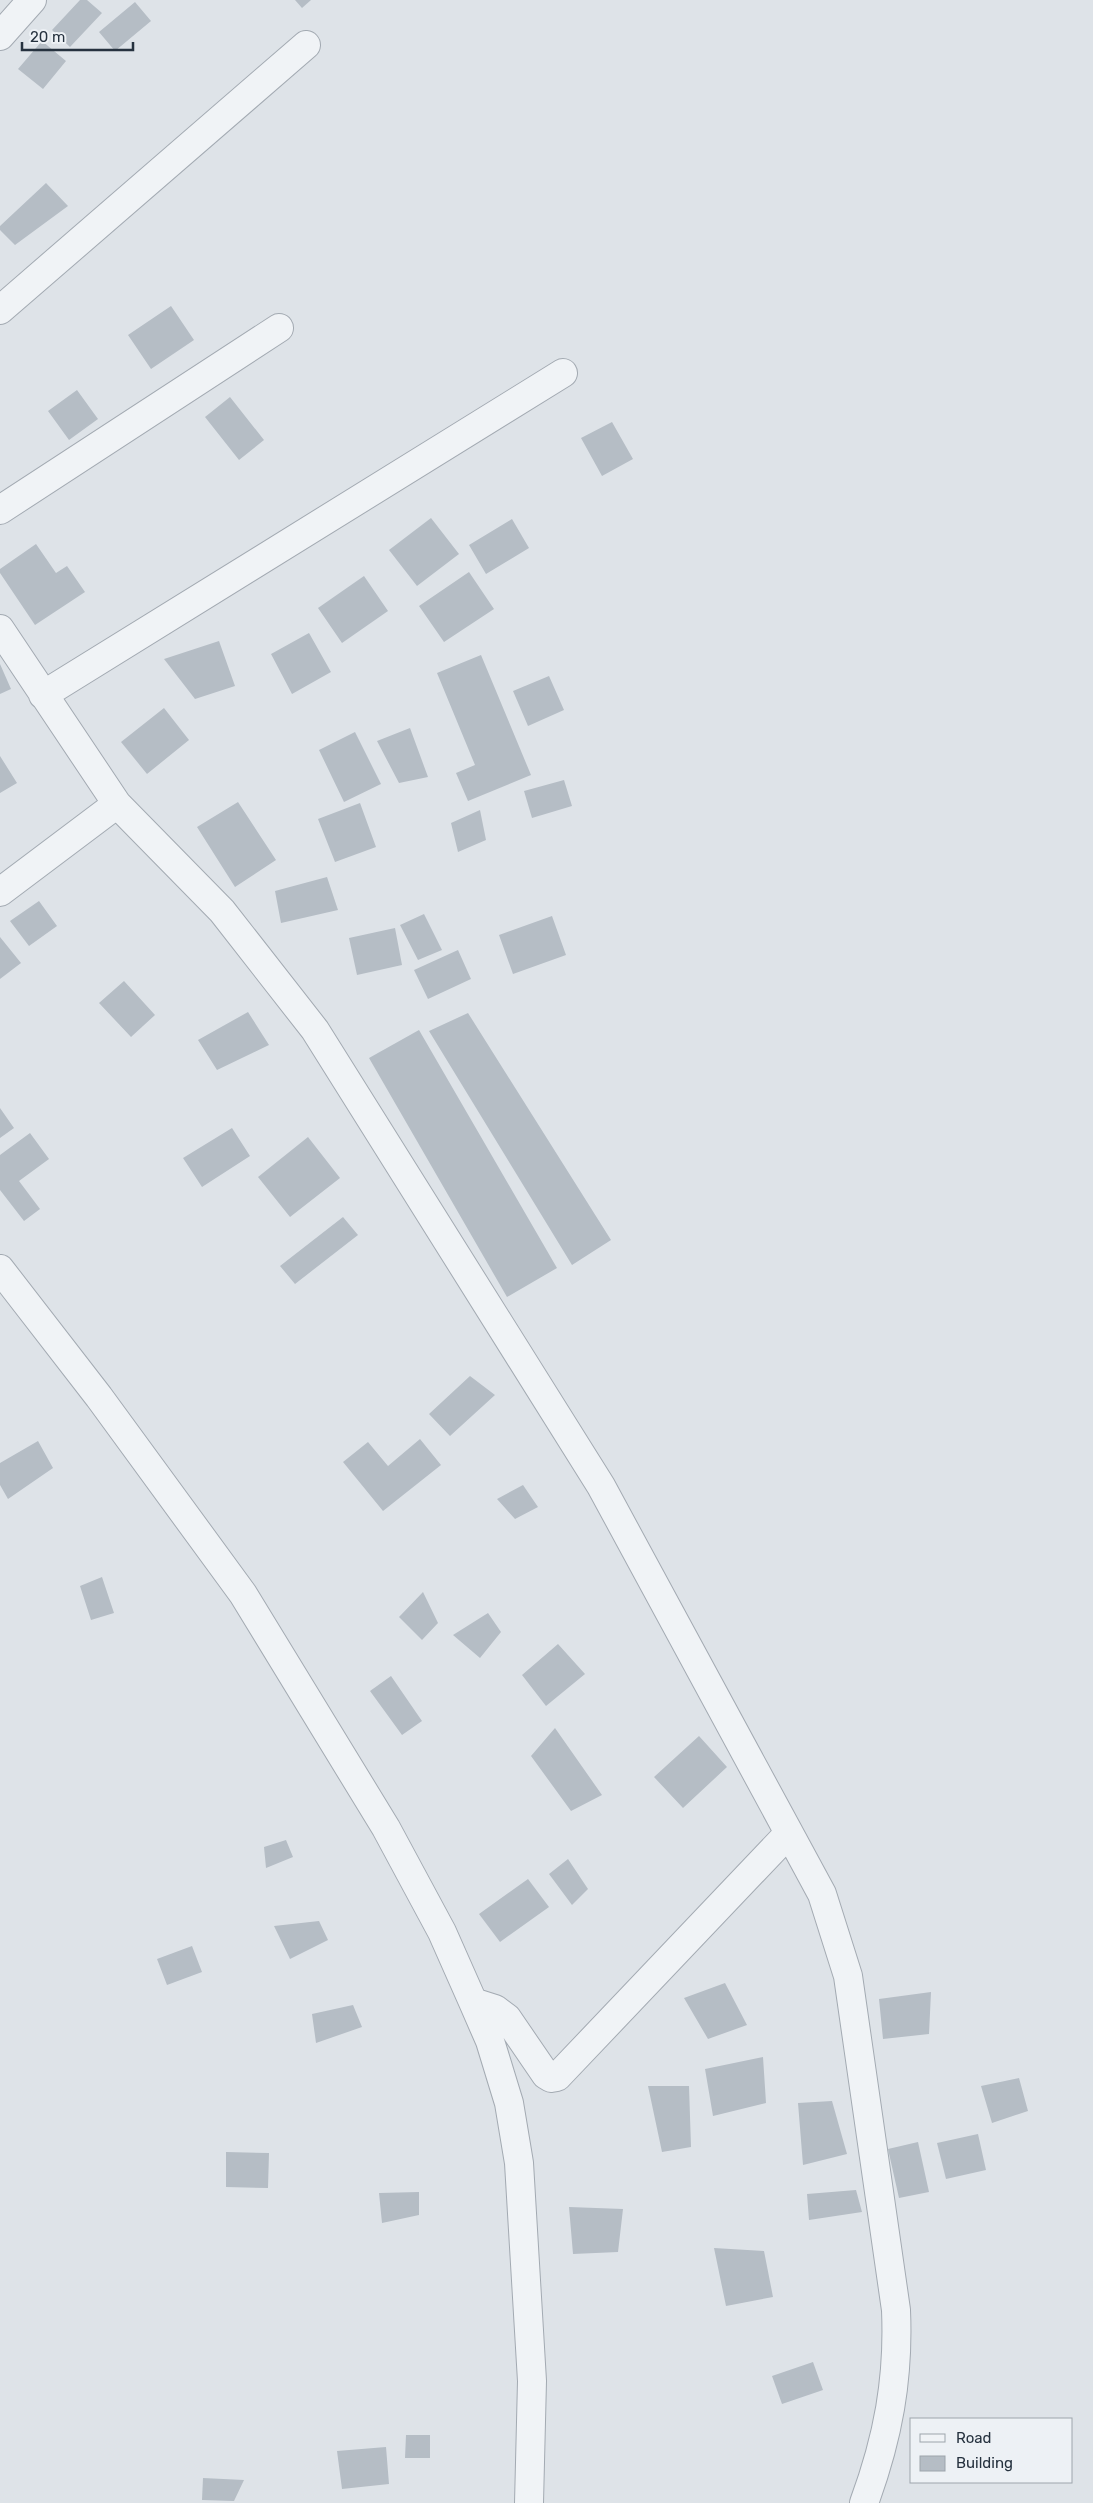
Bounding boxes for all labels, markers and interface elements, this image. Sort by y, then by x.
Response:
scale bar [22,20,134,52]
text: 20 m [30,28,65,46]
legend [910,2418,1073,2483]
text: Road [956,2429,992,2447]
text: Building [956,2454,1013,2472]

